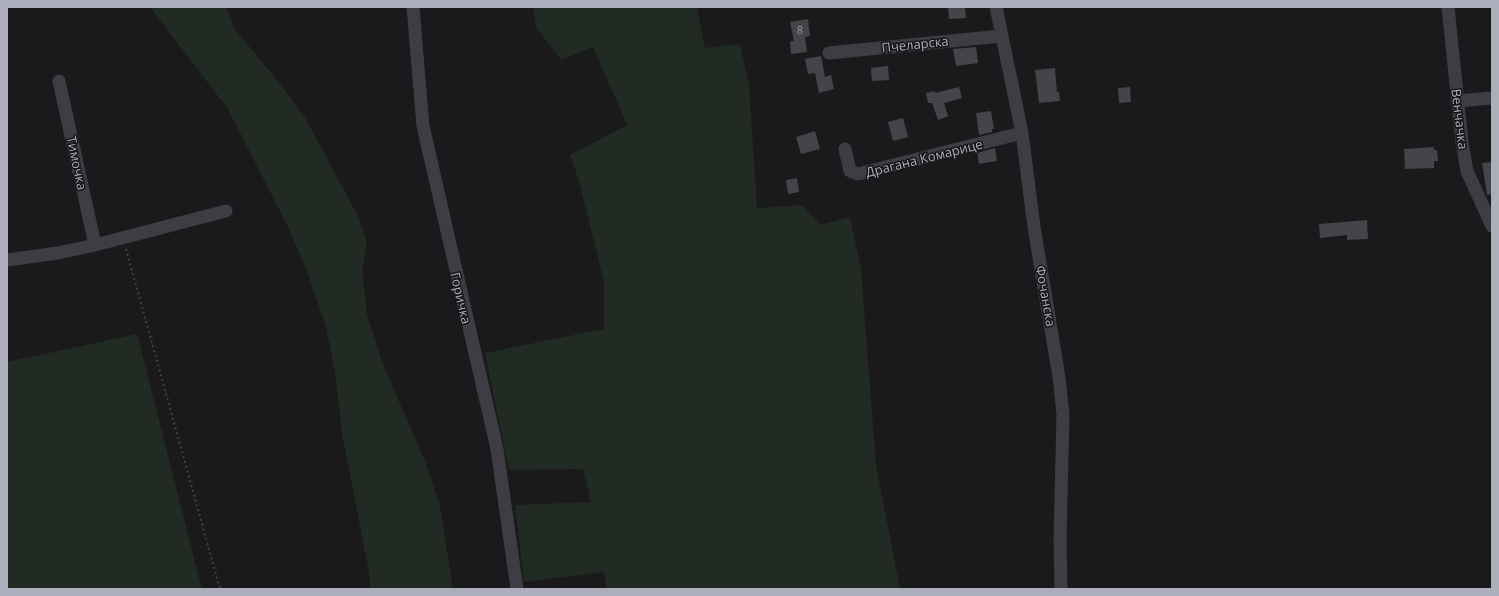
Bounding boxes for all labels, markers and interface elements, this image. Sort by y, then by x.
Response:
house number: 8 [797,22,803,37]
street label: Пчеларска [881,32,949,56]
street label: Венчачка [1447,88,1473,150]
street label: Тимочка [63,134,91,192]
street label: Драгана Комарице [864,135,984,181]
street label: Фочанска [1032,264,1060,328]
street label: Горичка [446,270,476,326]

